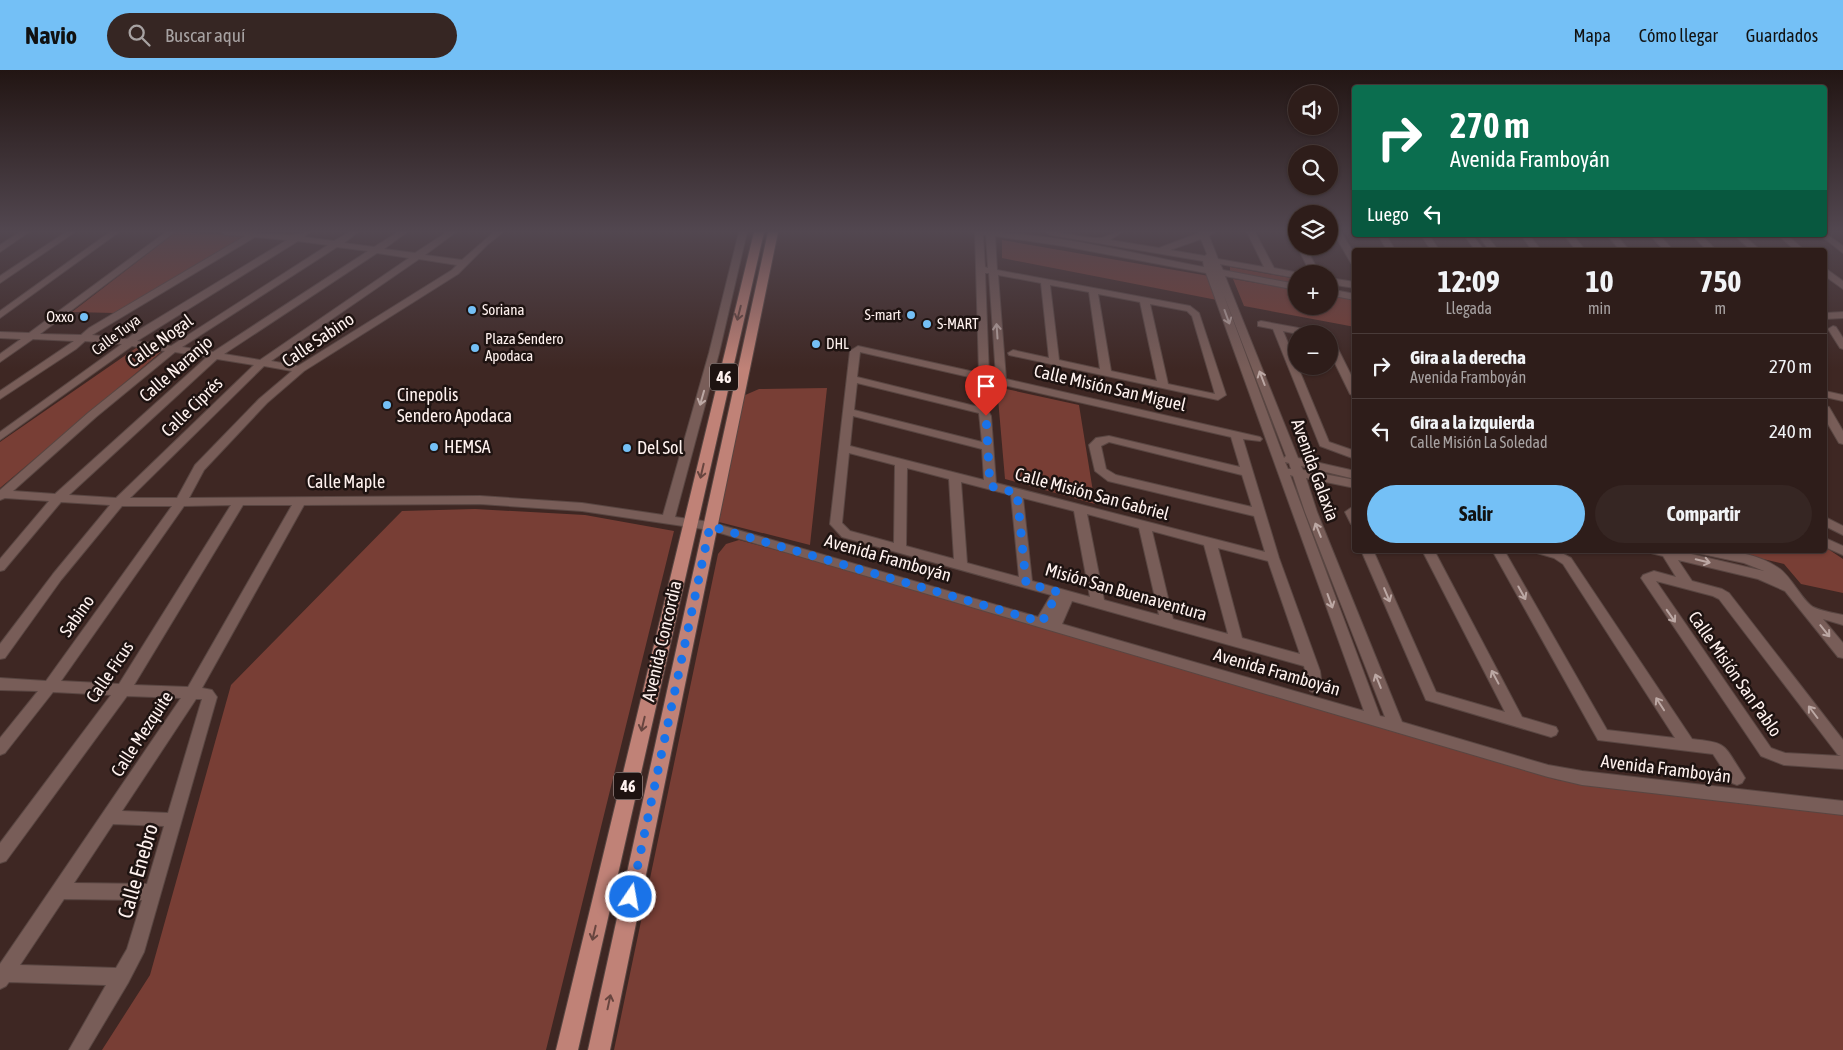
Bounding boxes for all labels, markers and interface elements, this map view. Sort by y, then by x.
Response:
search box [107,13,457,58]
icon: search [125,21,153,49]
text: Navio [25,22,77,49]
text: Buscar aquí [165,24,245,46]
text: Mapa [1573,25,1611,46]
text: Cómo llegar [1639,25,1718,46]
text: Guardados [1746,25,1818,46]
map controls [1288,85,1338,375]
button: sound [1288,85,1338,135]
icon: right [1367,105,1432,170]
text: 270 m [1450,105,1529,145]
button: search [1288,145,1338,195]
text: Avenida Framboyán [1450,146,1610,172]
icon: left [1419,200,1447,228]
text: Luego [1367,203,1409,225]
button: layers [1288,205,1338,255]
text: 12:09 [1438,264,1500,298]
text: 10 [1585,264,1614,298]
text: 750 [1699,264,1741,298]
button: + [1288,265,1338,315]
text: Llegada [1445,299,1492,317]
text: min [1588,299,1611,317]
text: m [1715,299,1726,317]
place label: Soriana [482,301,524,318]
marker: Soriana [466,304,478,316]
one-way arrow [734,305,743,321]
place label: S-mart [865,306,901,323]
place label: Oxxo [46,308,74,325]
street label: Calle Sabino [278,308,358,371]
marker: S-mart [905,309,917,321]
one-way arrow [1223,309,1232,324]
street label: Calle Nogal [123,310,197,371]
marker: Oxxo [78,311,90,323]
street label: Calle Tuya [88,311,143,358]
place label: S-MART [937,315,979,332]
marker: S-MART [921,318,933,330]
one-way arrow [993,324,1002,340]
button: − [1288,325,1338,375]
place label: Plaza Sendero Apodaca [485,330,564,364]
street label: Calle Naranjo [135,331,217,406]
place label: DHL [826,335,849,352]
marker: DHL [810,338,822,350]
marker: Plaza Sendero Apodaca [469,342,481,354]
text: Gira a la derecha [1410,346,1526,368]
icon: right [1367,352,1395,380]
text: 270 m [1769,355,1812,377]
street label: Calle Misión San Miguel [1032,360,1188,415]
road number: 46 [710,364,738,390]
pin [965,365,1007,416]
text: Avenida Framboyán [1410,368,1526,386]
one-way arrow [1257,371,1266,386]
street label: Calle Ciprés [157,372,227,441]
icon: arrive [972,372,1000,400]
place label: Cinepolis Sendero Apodaca [397,384,512,426]
one-way arrow [696,389,706,405]
marker: Cinepolis Sendero Apodaca [381,399,393,411]
text: Gira a la izquierda [1410,411,1535,433]
street label: Avenida Galaxia [1287,416,1344,524]
icon: left [1367,417,1395,445]
text: 240 m [1769,420,1812,442]
text: Calle Misión La Soledad [1410,433,1548,451]
place label: HEMSA [444,436,491,457]
place label: Del Sol [637,437,684,458]
marker: HEMSA [428,441,440,453]
marker: Del Sol [621,442,633,454]
one-way arrow [697,463,706,479]
street label: Calle Misión San Gabriel [1013,463,1172,524]
street label: Calle Maple [307,471,385,492]
button: Salir [1367,485,1585,543]
button: Compartir [1595,485,1812,543]
one-way arrow [1313,523,1322,538]
street label: Avenida Framboyán [822,529,954,586]
one-way arrow [1694,557,1710,566]
street label: Misión San Buenaventura [1043,558,1209,625]
street label: Avenida Concordia [637,578,686,703]
one-way arrow [1517,585,1527,599]
one-way arrow [1382,587,1392,602]
street label: Sabino [55,591,98,640]
one-way arrow [1327,594,1336,609]
street label: Calle Misión San Pablo [1684,607,1787,741]
one-way arrow [1666,609,1676,623]
one-way arrow [1820,624,1831,637]
street label: Calle Ficus [81,637,138,706]
street label: Avenida Framboyán [1211,643,1343,700]
one-way arrow [1490,670,1500,685]
one-way arrow [1373,674,1382,689]
street label: Calle Mezquite [106,687,177,780]
one-way arrow [1655,697,1665,711]
one-way arrow [1808,706,1819,719]
one-way arrow [638,715,647,731]
street label: Avenida Framboyán [1600,750,1732,787]
road number: 46 [614,772,642,799]
street label: Calle Enebro [112,821,162,921]
position arrow [604,870,656,922]
one-way arrow [589,925,598,941]
one-way arrow [605,995,614,1011]

